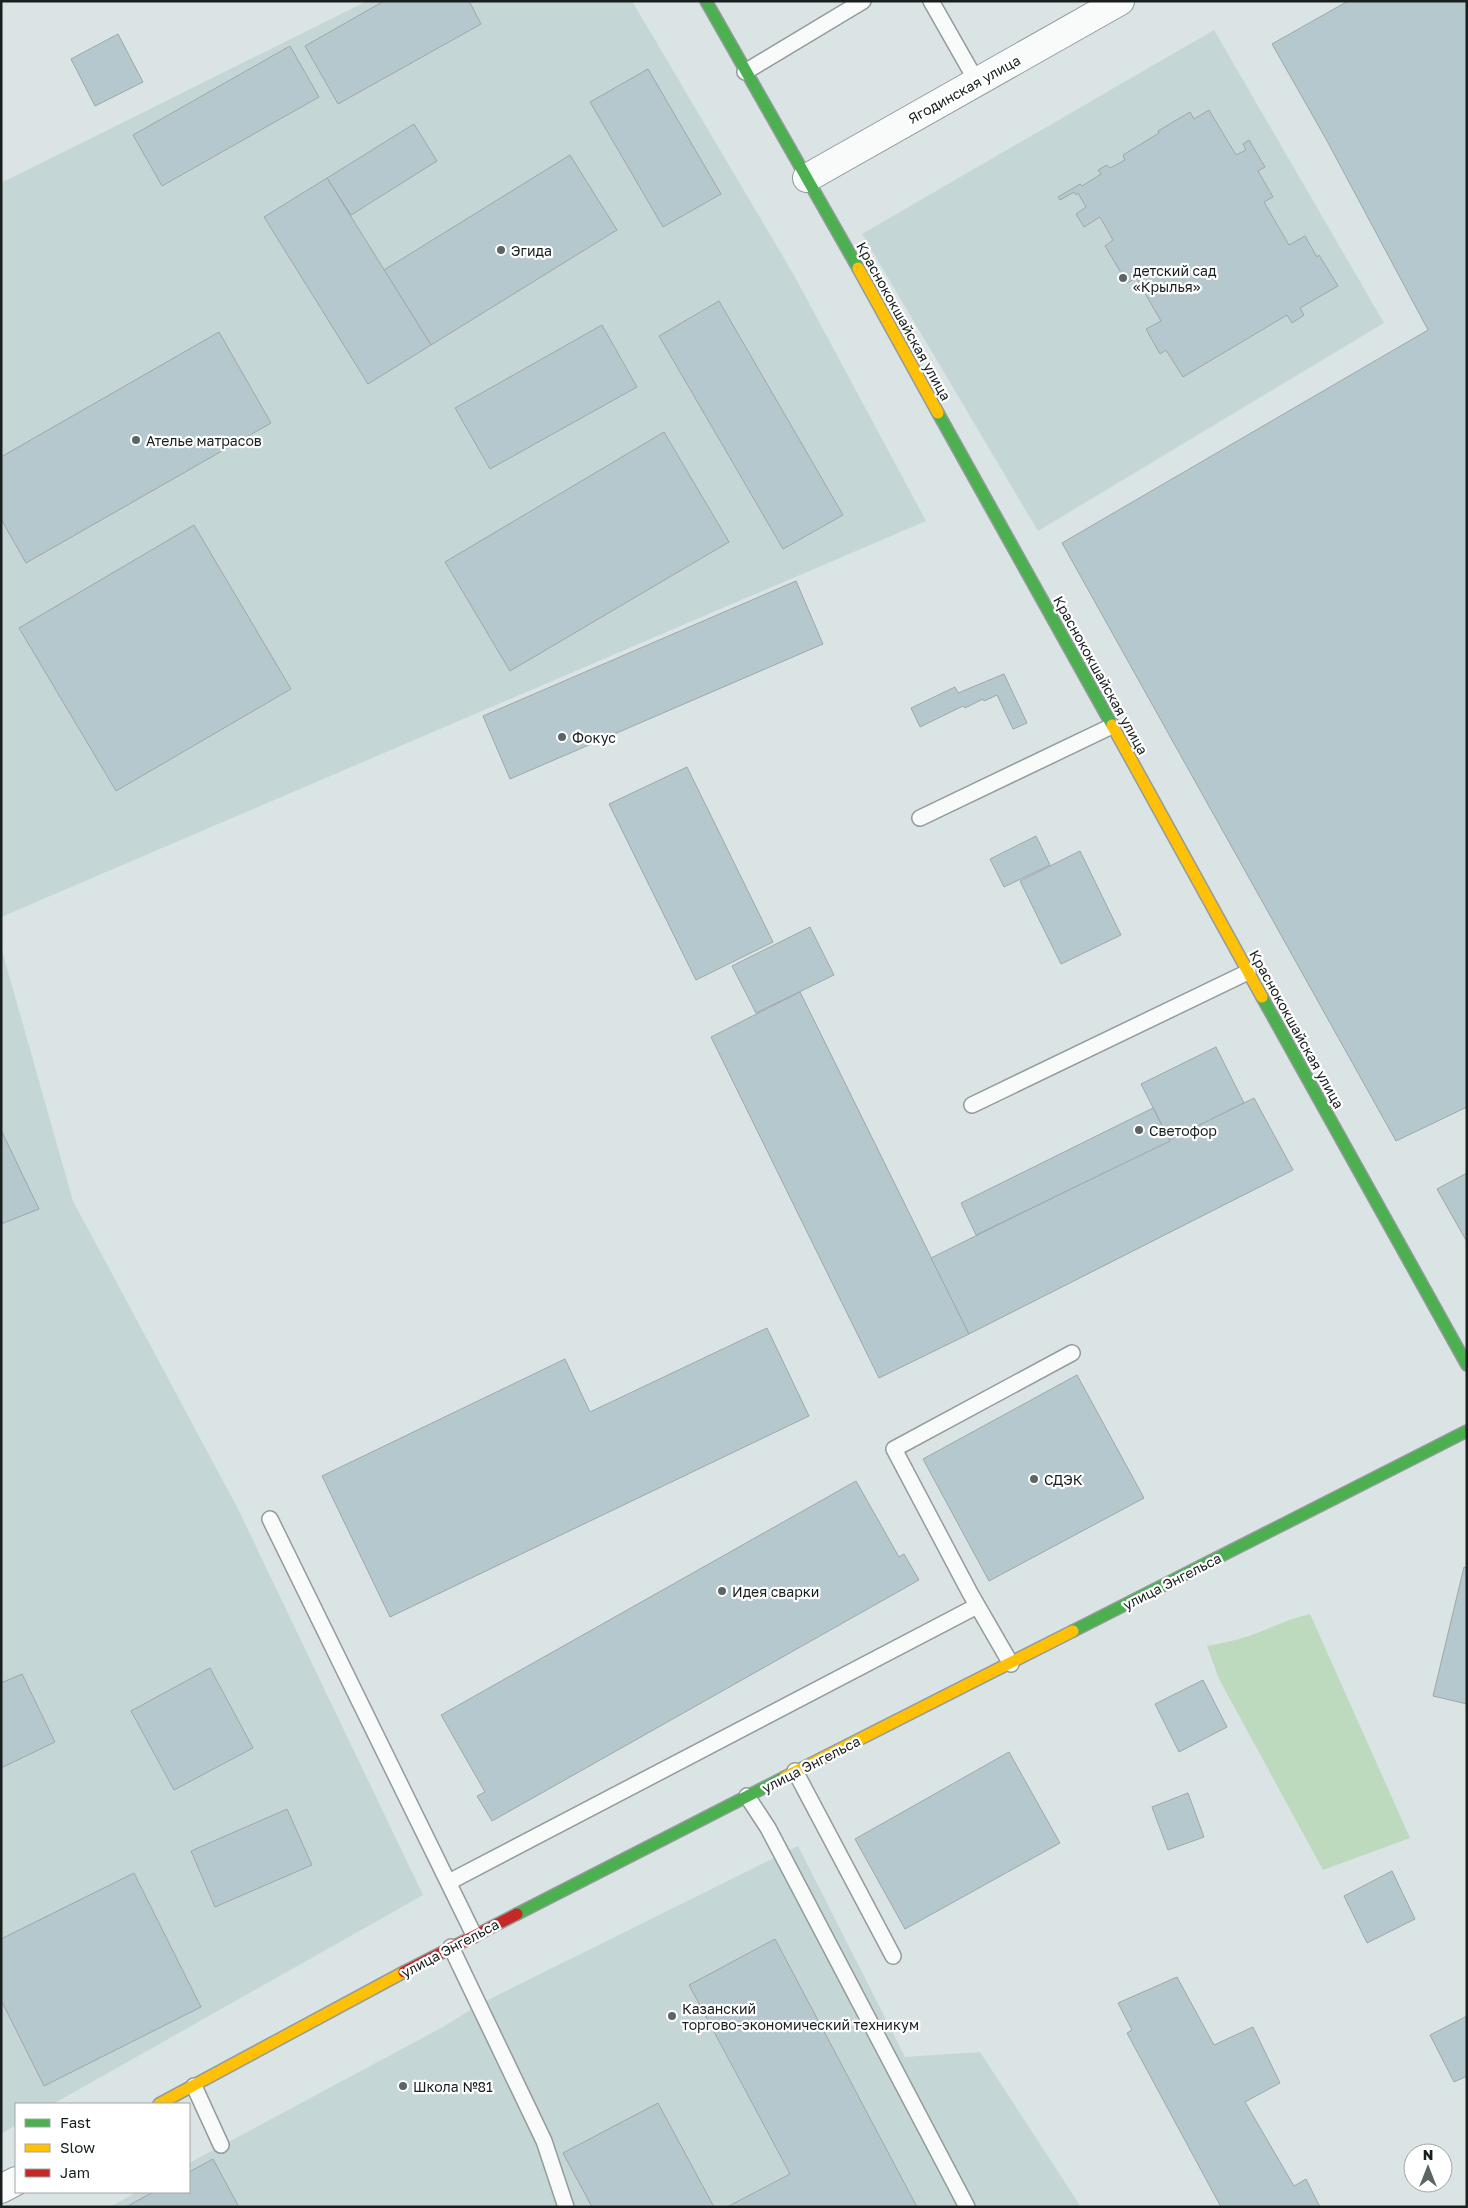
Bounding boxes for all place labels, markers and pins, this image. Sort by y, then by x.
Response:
place label: Эгида [511,242,552,259]
marker: Эгида [495,244,507,256]
place label: детский сад «Крылья» [1133,262,1217,295]
marker: детский сад «Крылья» [1117,272,1129,284]
place label: Ателье матрасов [146,432,262,449]
marker: Ателье матрасов [130,434,142,446]
place label: Фокус [572,729,616,746]
marker: Фокус [556,731,568,743]
place label: Светофор [1149,1122,1217,1139]
marker: Светофор [1133,1124,1145,1136]
place label: СДЭК [1044,1471,1083,1488]
marker: СДЭК [1028,1473,1040,1485]
place label: Идея сварки [732,1583,819,1600]
marker: Идея сварки [716,1585,728,1597]
place label: Казанский торгово-экономический техникум [682,2000,919,2033]
marker: Казанский торгово-экономический техникум [666,2010,678,2022]
place label: Школа №81 [413,2078,493,2095]
marker: Школа №81 [397,2080,409,2092]

